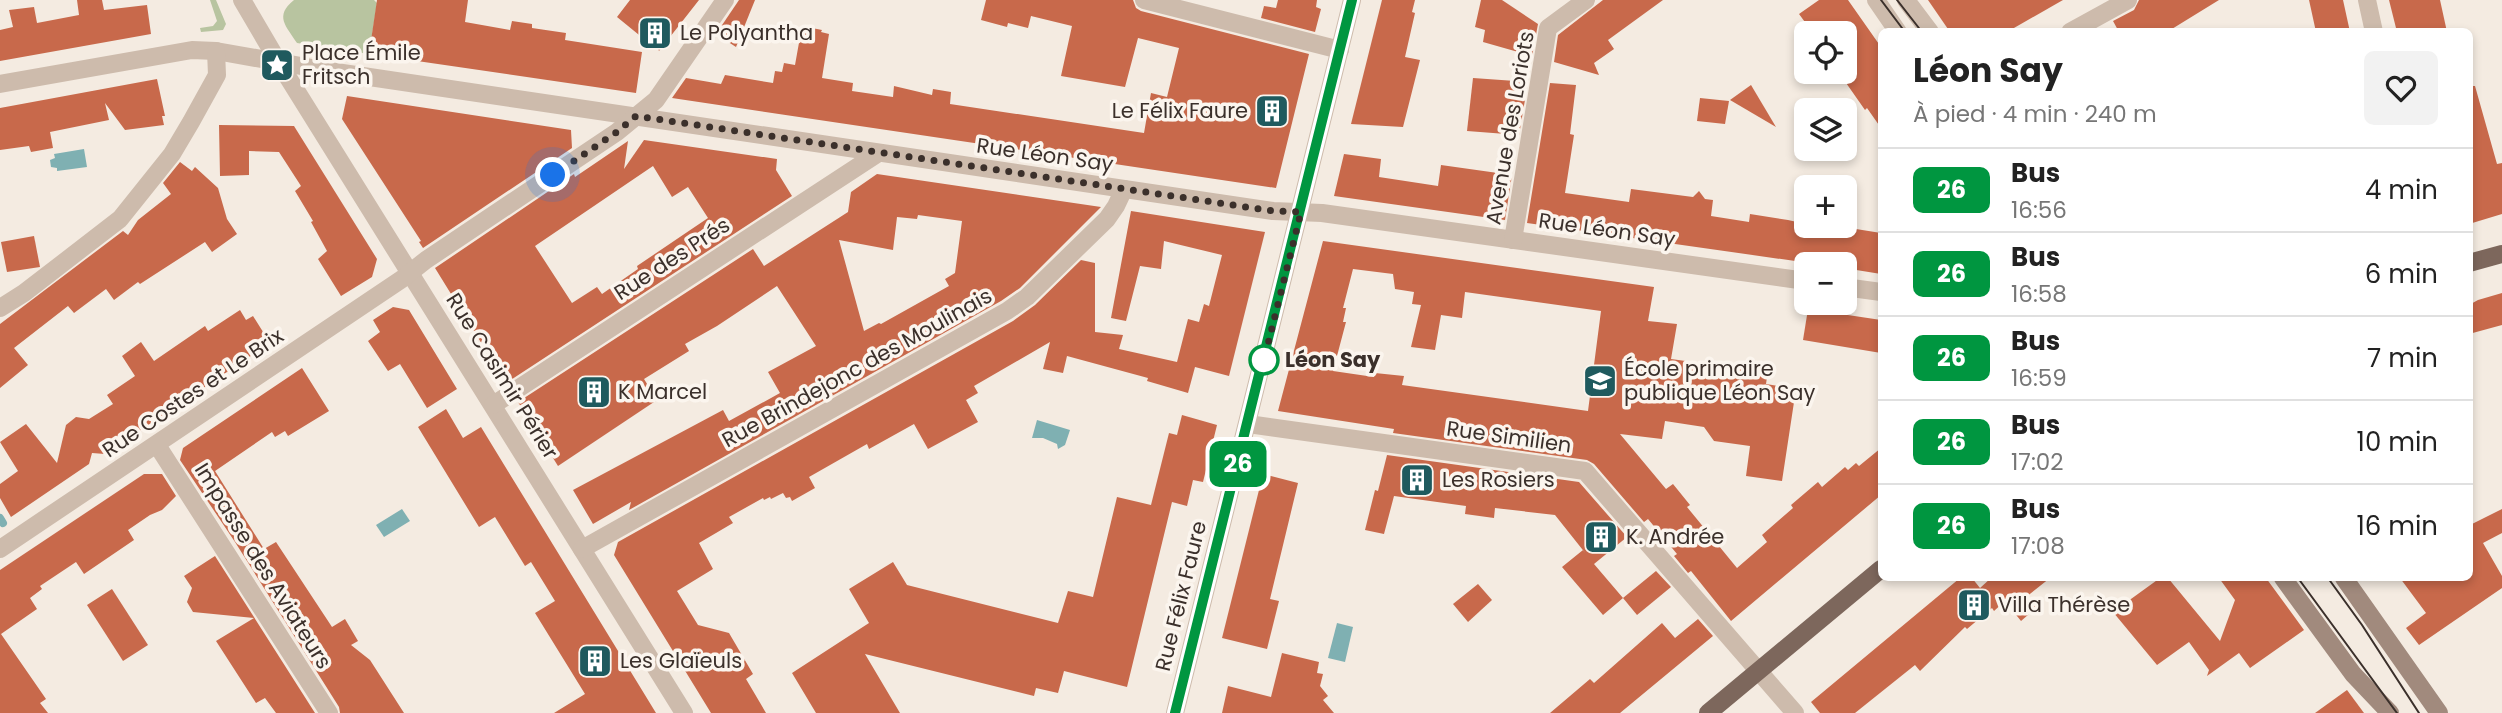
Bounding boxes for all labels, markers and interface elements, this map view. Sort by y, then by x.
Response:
building icon: Le Polyantha [636,14,674,52]
place label: Le Polyantha [680,18,813,47]
map controls [1794,21,1857,315]
button: locate [1794,21,1857,84]
street label: Avenue des Loriots [1478,29,1541,227]
place label: Place Émile Fritsch [302,38,421,91]
place icon: Place Émile Fritsch [258,46,296,84]
text: Léon Say [1913,47,2063,94]
button: heart [2364,51,2438,125]
building icon: Le Félix Faure [1253,92,1291,130]
place label: Le Félix Faure [1112,96,1248,125]
button: layers [1794,98,1857,161]
text: À pied · 4 min · 240 m [1913,98,2157,130]
street label: Rue Léon Say [975,131,1115,178]
text: Bus [2011,155,2060,191]
your location [535,157,570,192]
text: 4 min [2365,172,2438,208]
text: 26 [1937,173,1966,206]
button: + [1794,175,1857,238]
text: 16:56 [2011,194,2067,226]
street label: Rue Léon Say [1537,206,1677,253]
street label: Rue des Prés [608,210,735,307]
text: Bus [2011,239,2060,275]
button: − [1794,252,1857,315]
text: 6 min [2365,256,2438,292]
text: 26 [1937,257,1966,290]
text: 16:58 [2011,278,2067,310]
street label: Rue Brindejonc des Moulinais [716,281,997,454]
street label: Rue Casimir Périer [440,287,565,464]
street label: Rue Costes et Le Brix [96,321,289,464]
text: Bus [2011,323,2060,359]
text: 7 min [2367,340,2438,376]
text: 26 [1937,341,1966,374]
marker: Léon Say [1249,345,1279,375]
place label: Léon Say [1285,345,1381,374]
place label: École primaire publique Léon Say [1624,354,1816,407]
school or university icon: École primaire publique Léon Say [1581,362,1619,400]
text: 16:59 [2011,362,2067,394]
building icon: K Marcel [575,373,613,411]
place label: K Marcel [618,377,707,406]
text: Bus [2011,407,2060,443]
street label: Rue Similien [1445,413,1573,460]
text: 10 min [2357,424,2438,460]
text: 26 [1937,425,1966,458]
line badge: 26 [1206,441,1270,487]
text: 17:02 [2011,446,2064,478]
text: 26 [1224,447,1253,480]
street label: Impasse des Aviateurs [188,457,339,674]
building icon: Les Rosiers [1398,461,1436,499]
place label: Les Rosiers [1442,465,1555,494]
text: Bus [2011,491,2060,527]
text: 16 min [2356,508,2438,544]
text: 26 [1937,509,1966,542]
street label: Rue Félix Faure [1148,518,1213,674]
building icon: K. Andrée [1582,518,1620,556]
place label: K. Andrée [1626,522,1724,551]
text: 17:08 [2011,530,2065,562]
building icon: Villa Thérèse [1955,586,1993,624]
place label: Villa Thérèse [1998,590,2130,619]
building icon: Les Glaïeuls [576,642,614,680]
place label: Les Glaïeuls [620,646,742,675]

